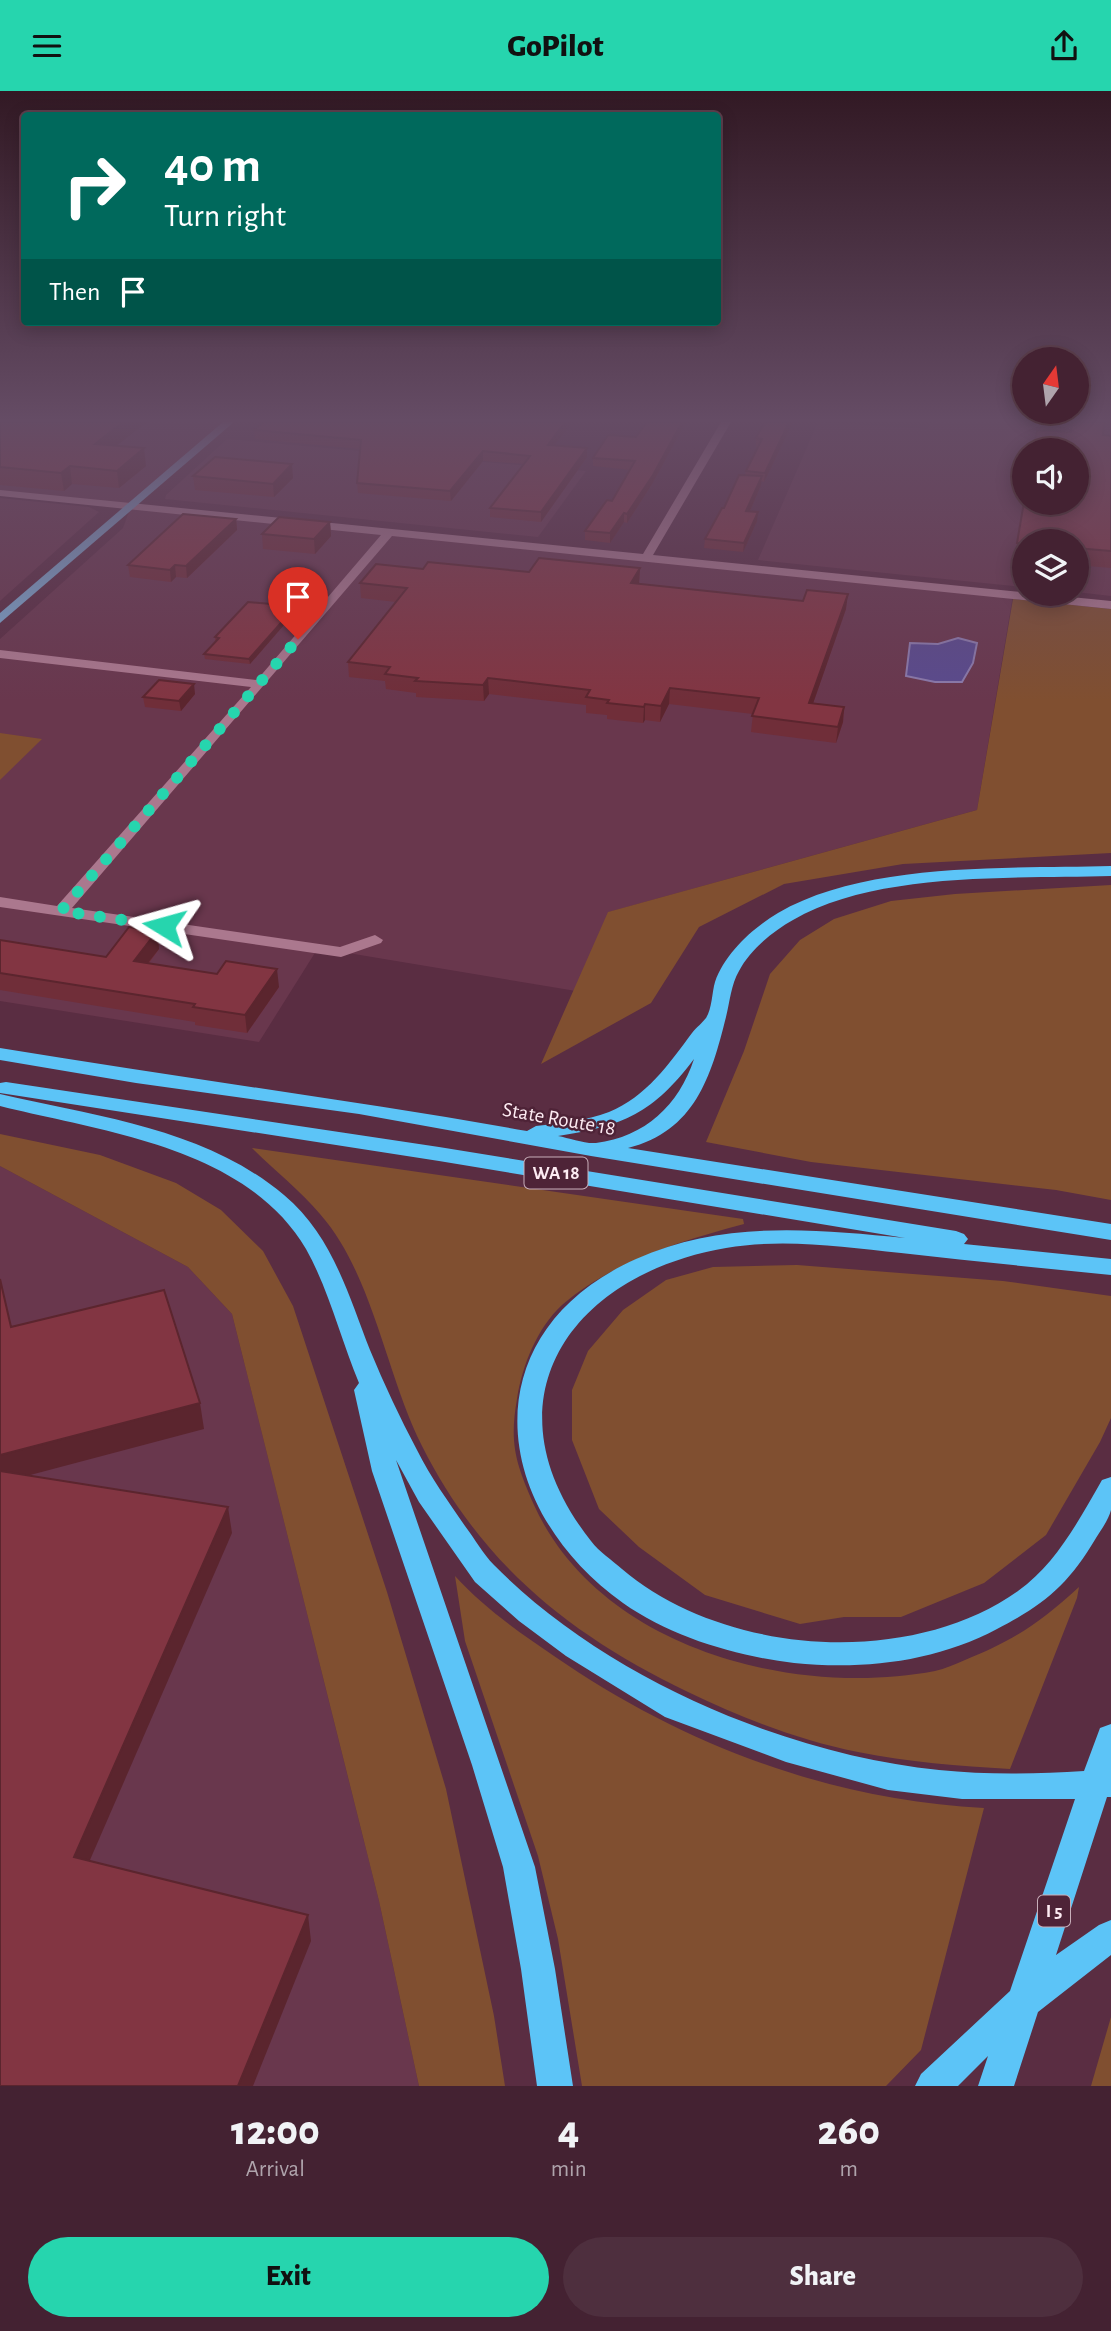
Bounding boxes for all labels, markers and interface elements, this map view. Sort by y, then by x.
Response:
icon: menu [28,27,66,65]
icon: share [1045,27,1083,65]
text: GoPilot [507,30,604,62]
icon: right [49,140,140,231]
text: 40 m [164,142,261,191]
text: Turn right [164,200,286,232]
icon: arrive [114,273,152,311]
text: Then [49,279,100,305]
north arrow [1012,347,1088,423]
map controls [1012,347,1089,606]
button: sound [1012,438,1089,515]
button: layers [1012,529,1089,606]
pin [268,567,328,639]
icon: arrive [279,578,317,616]
position arrow [127,889,201,963]
street label: State Route 18 [501,1099,617,1139]
road number: WA 18 [524,1157,588,1189]
road number: I 5 [1038,1895,1070,1927]
text: 12:00 [231,2110,320,2152]
text: 4 [558,2110,579,2152]
text: 260 [818,2110,880,2152]
text: Arrival [246,2158,305,2181]
text: min [551,2158,587,2181]
text: m [840,2158,858,2181]
button: Exit [28,2237,549,2317]
button: Share [563,2237,1083,2317]

